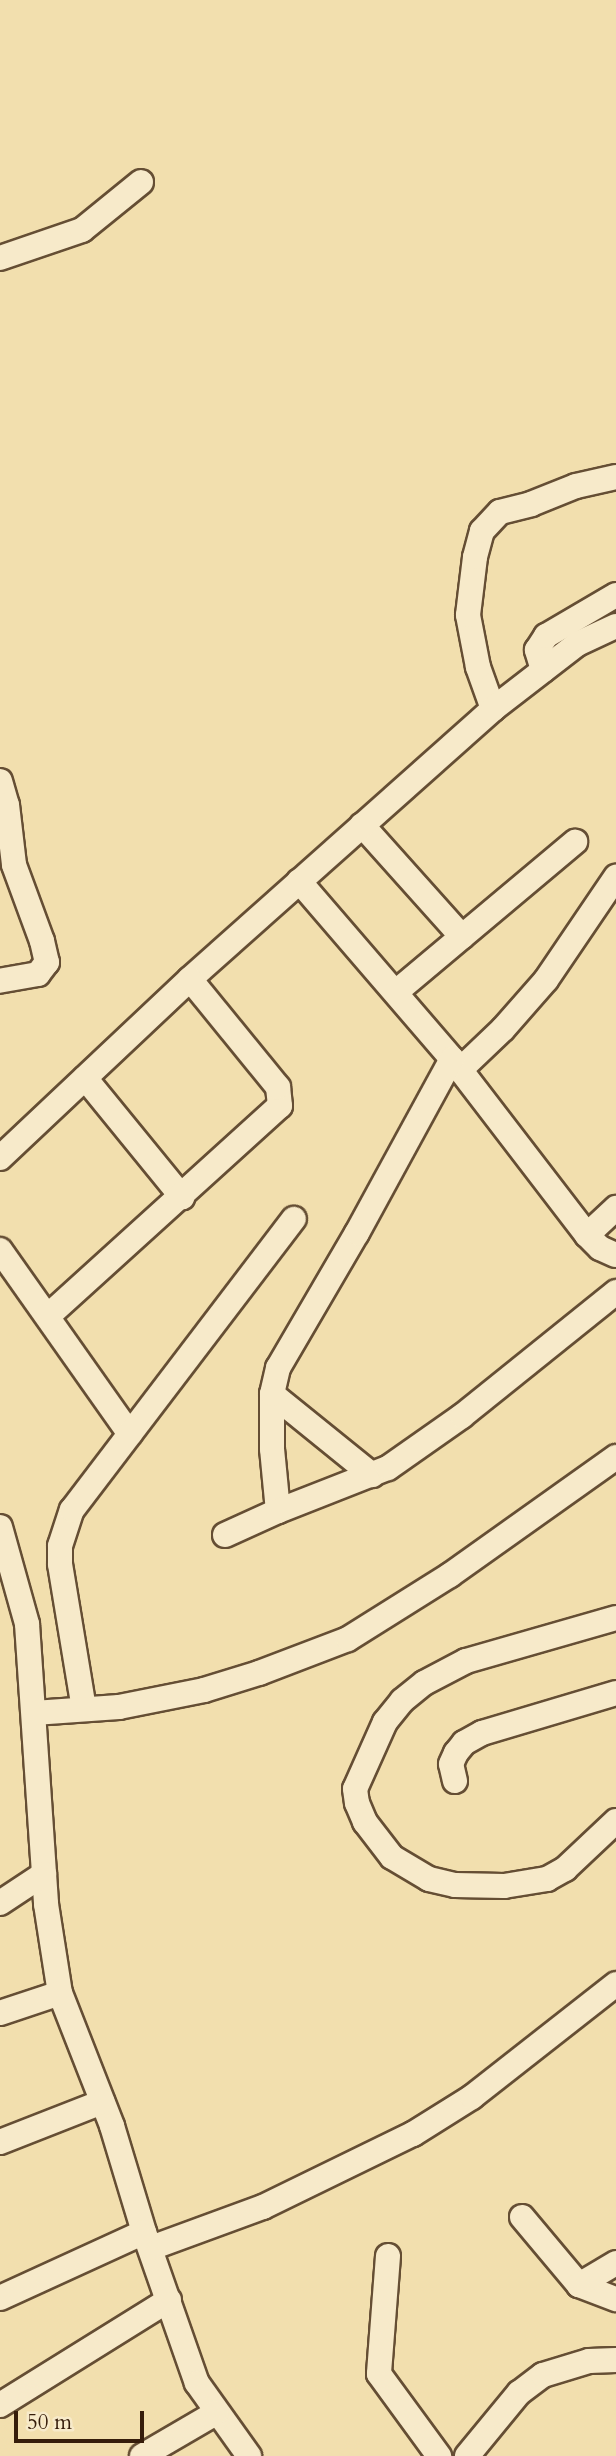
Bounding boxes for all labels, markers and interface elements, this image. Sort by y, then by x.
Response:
scale bar [18,2396,147,2440]
text: 50 m [27,2408,72,2437]

